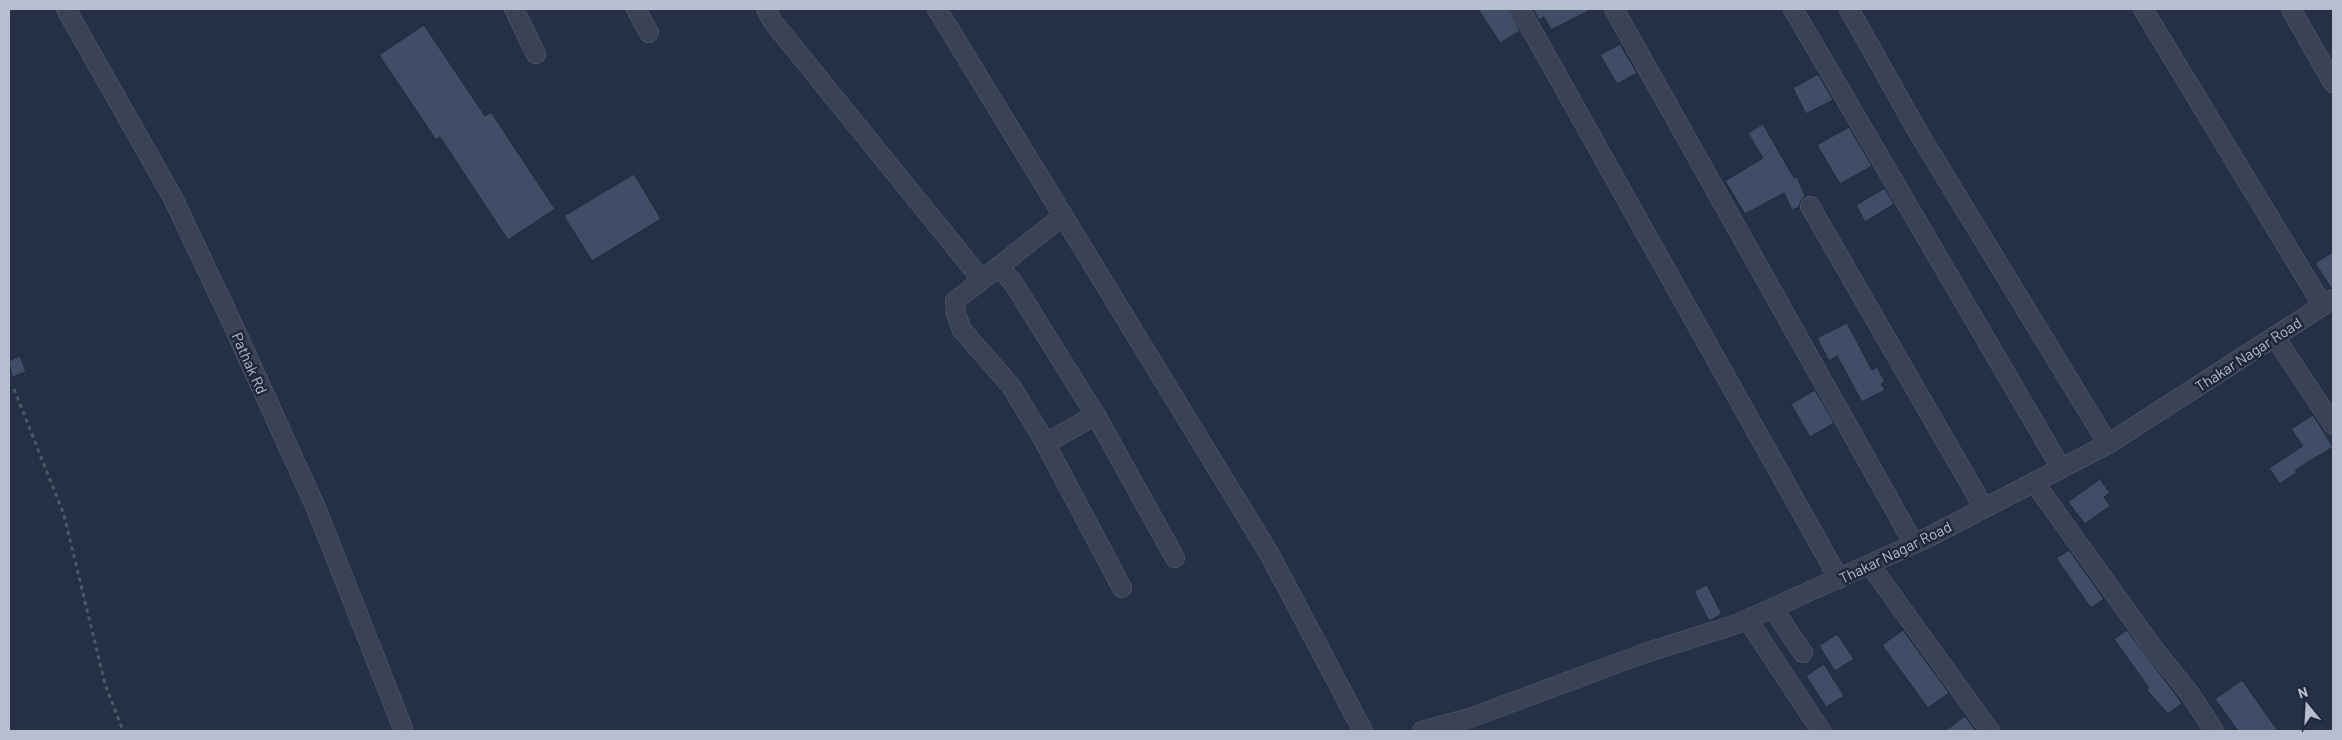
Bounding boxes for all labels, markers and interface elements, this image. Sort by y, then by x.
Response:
street label: Thakar Nagar Road [2192,313,2304,395]
street label: Pathak Rd [228,329,272,397]
street label: Thakar Nagar Road [1836,517,1954,587]
north arrow [2282,680,2332,730]
text: N [2296,683,2310,702]

